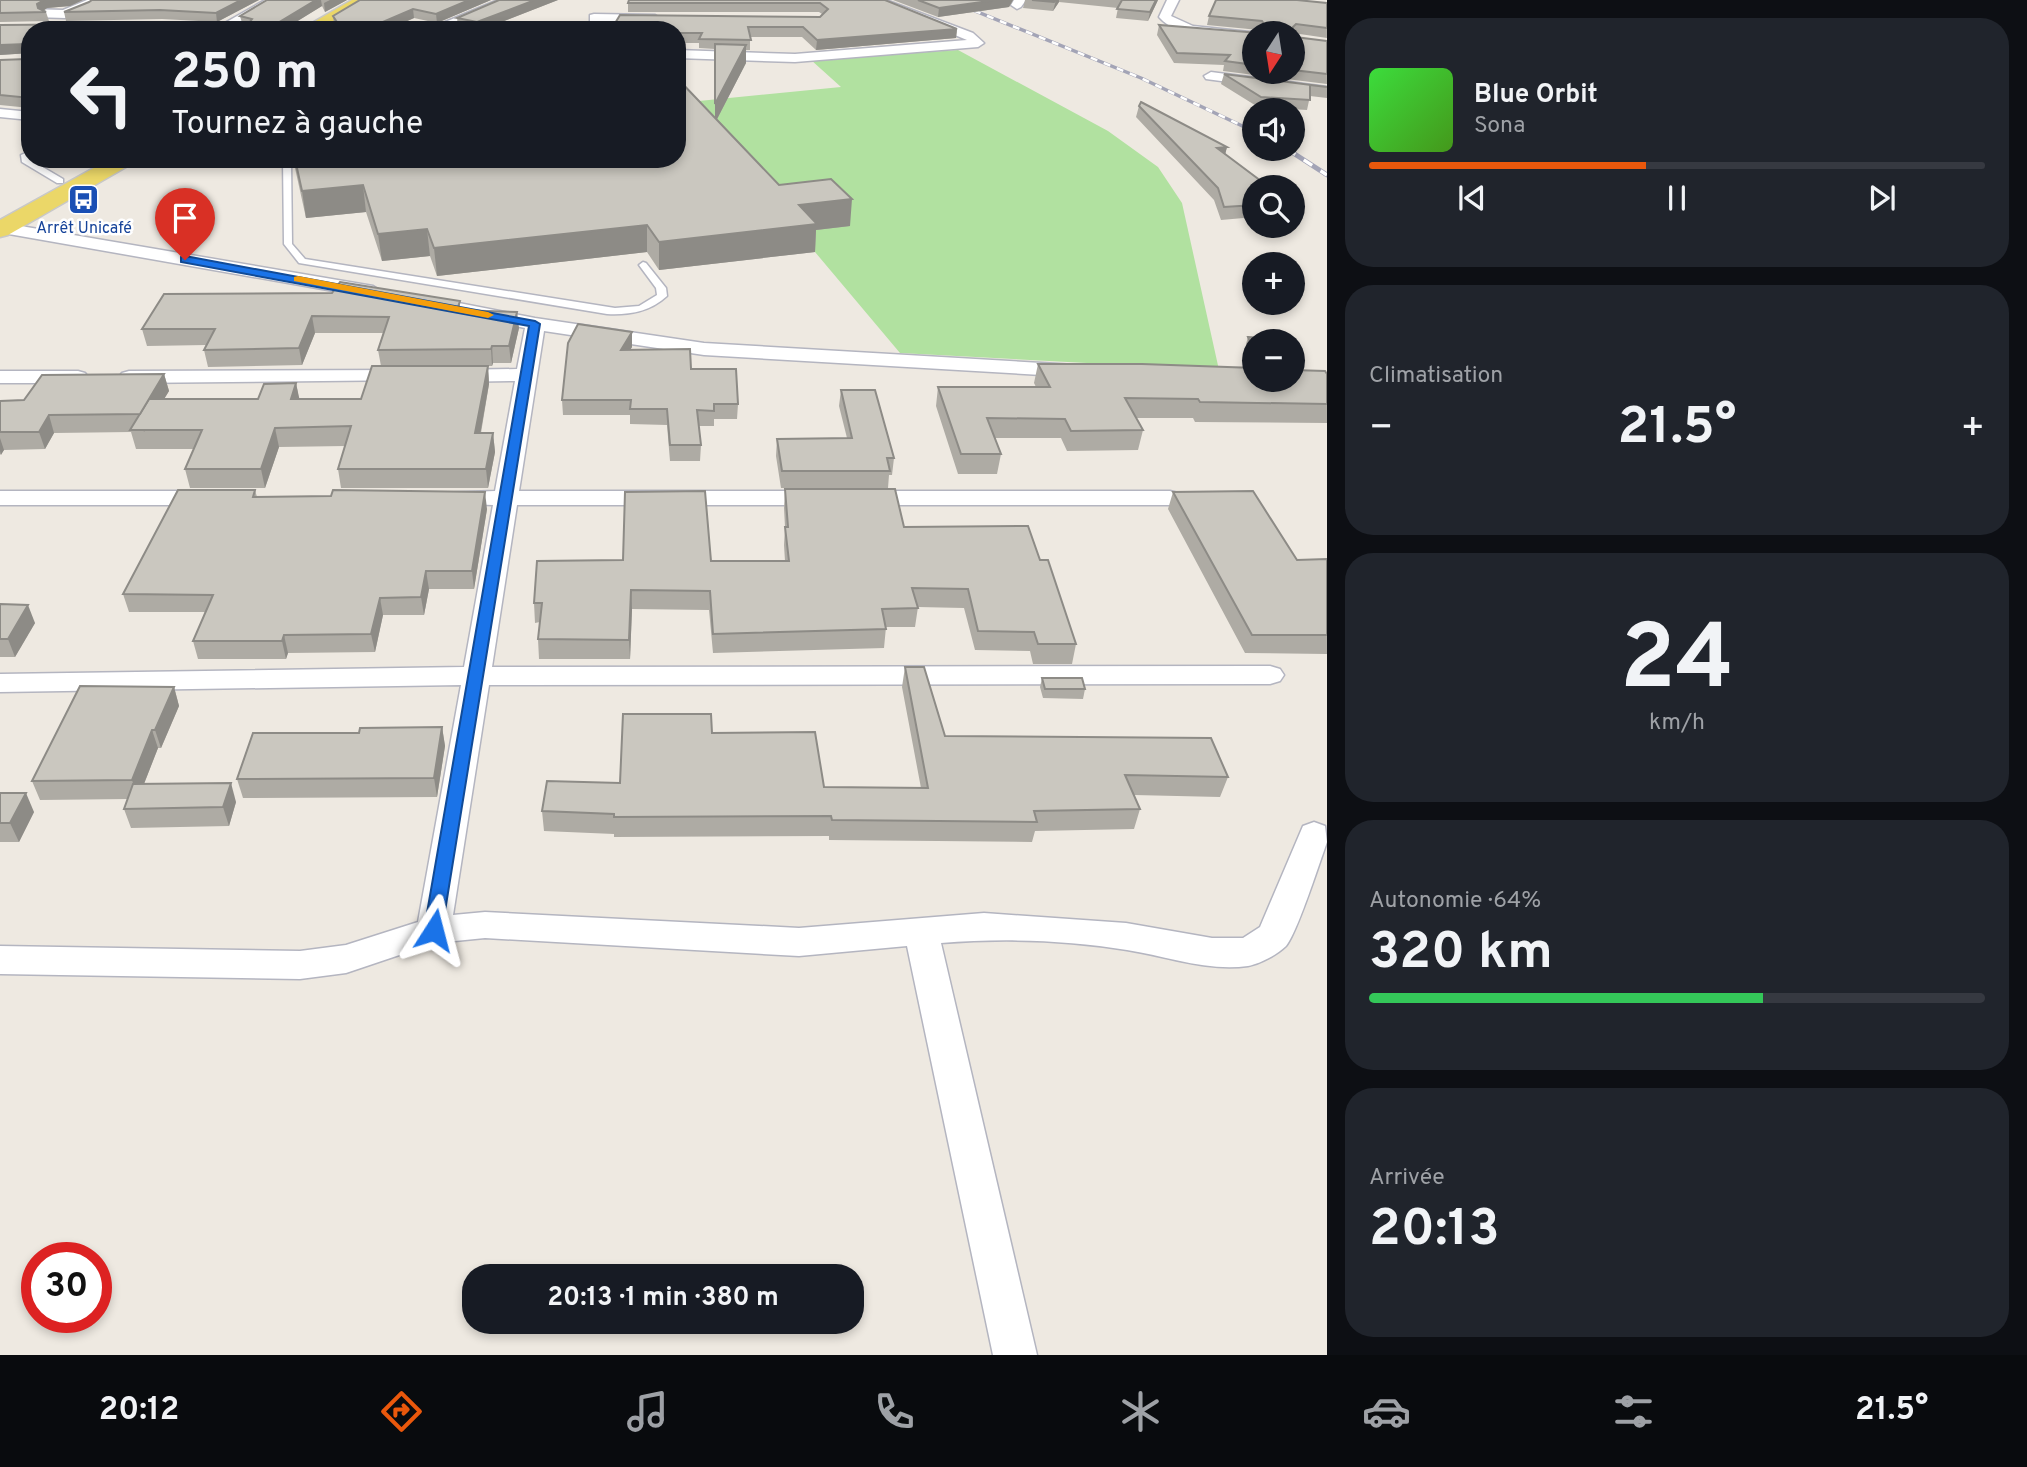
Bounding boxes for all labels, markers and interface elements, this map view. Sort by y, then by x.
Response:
north arrow [1242,21,1306,84]
map controls [1242,21,1305,392]
text: 250 m [171,44,318,106]
icon: left [56,49,147,140]
text: Blue Orbit [1474,79,1598,112]
button: sound [1242,98,1305,161]
text: Tournez à gauche [171,105,423,145]
text: Sona [1474,112,1525,141]
button: search [1242,175,1305,238]
icon: previous [1453,179,1491,217]
icon: pause [1658,179,1696,217]
icon: next [1863,179,1901,217]
bus stop icon: Arrêt Unicafé [67,183,101,217]
pin [155,188,215,260]
icon: arrive [166,199,204,237]
place label: Arrêt Unicafé [36,219,132,239]
button: + [1242,252,1305,315]
button: − [1242,329,1305,392]
text: Climatisation [1369,362,1503,391]
text: 21.5° [1618,396,1736,462]
text: − [1369,405,1394,454]
text: + [1960,405,1985,454]
text: 24 [1620,606,1734,721]
text: km/h [1649,709,1705,738]
text: Autonomie · 64% [1369,887,1541,916]
position arrow [397,893,471,967]
text: 320 km [1369,921,1553,987]
text: Arrivée [1369,1164,1445,1193]
text: 20:13 [1369,1198,1500,1264]
speed limit sign: 30 [21,1242,112,1333]
text: 20:13 · 1 min · 380 m [547,1282,779,1315]
icon: directions [377,1387,426,1436]
icon: music [623,1387,672,1436]
icon: phone [870,1387,919,1436]
icon: climate [1116,1387,1165,1436]
icon: car [1362,1387,1411,1436]
icon: filters [1609,1387,1658,1436]
text: 20:12 [99,1391,179,1431]
text: 21.5° [1855,1391,1928,1431]

